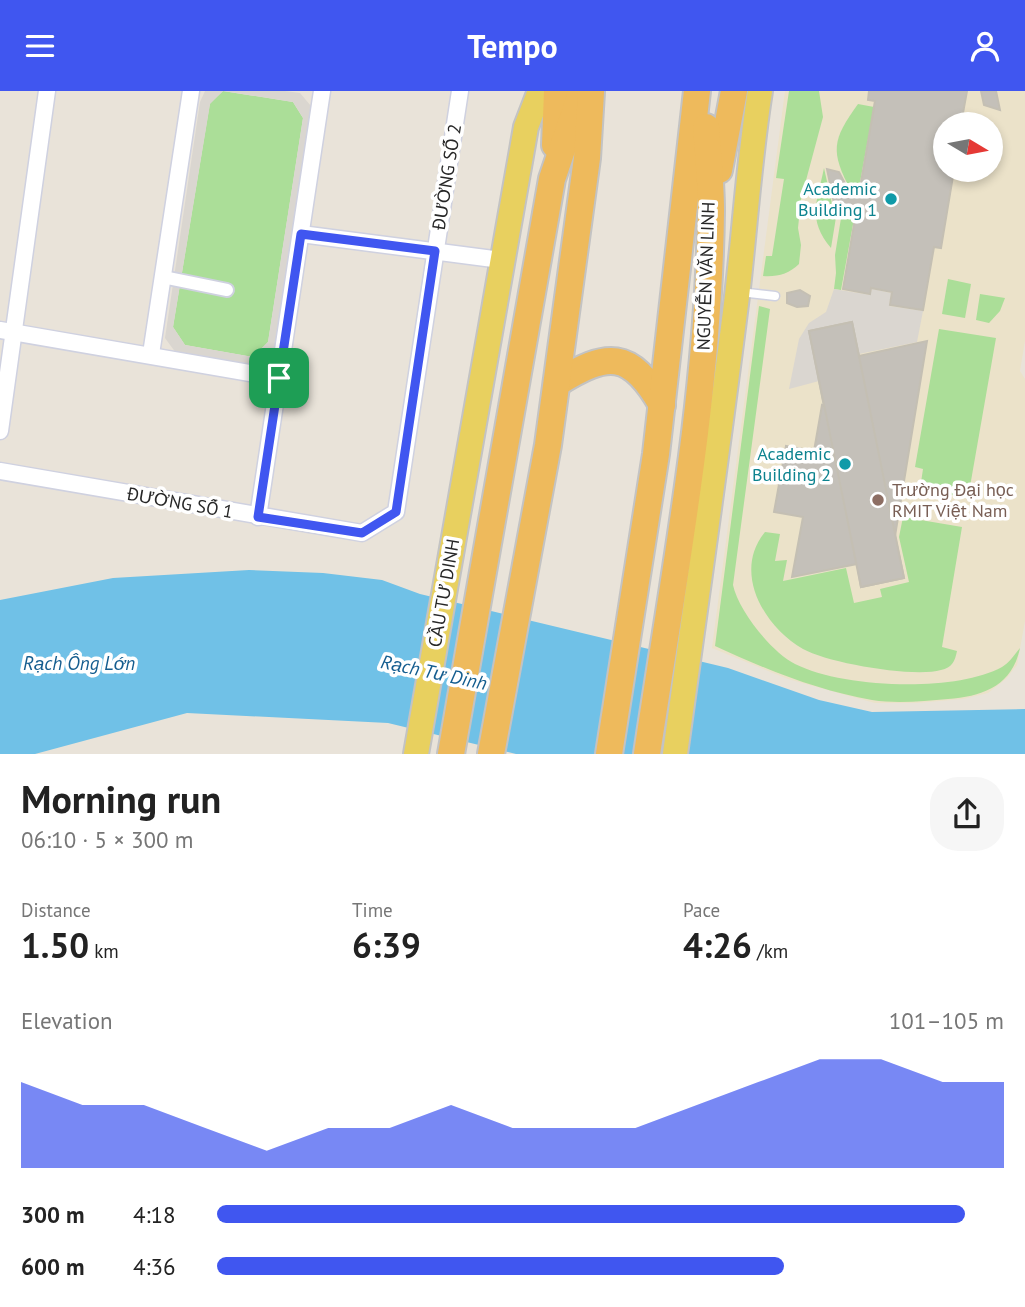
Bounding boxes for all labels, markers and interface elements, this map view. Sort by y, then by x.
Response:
text: Tempo [467,25,558,67]
icon: menu [21,27,59,65]
icon: person [966,27,1004,65]
north arrow [933,112,1003,182]
map controls [933,112,1003,182]
street label: ĐƯỜNG SỐ 2 [427,122,466,233]
place label: Academic Building 1 [798,177,877,221]
marker: Academic Building 1 [883,191,899,207]
street label: NGUYỄN VĂN LINH [691,201,720,351]
pin [249,348,309,408]
icon: arrive [260,359,298,397]
place label: Academic Building 2 [752,442,831,486]
marker: Academic Building 2 [837,456,853,472]
place label: Trường Đại học RMIT Việt Nam [892,478,1014,522]
street label: ĐƯỜNG SỐ 1 [124,482,235,523]
marker: Trường Đại học RMIT Việt Nam [870,492,886,508]
street label: CẦU TƯ DINH [423,537,464,649]
water label: Rạch Tư Dinh [379,649,489,695]
water label: Rạch Ông Lớn [23,651,135,675]
text: Morning run [21,774,221,823]
button: share [930,777,1004,851]
text: 06:10 · 5 × 300 m [21,825,193,854]
text: Distance [21,898,91,922]
text: Time [352,898,393,922]
text: Pace [683,898,720,922]
text: 1.50 [21,922,89,968]
text: 6:39 [352,922,421,968]
text: 4:26 [683,922,752,968]
text: km [89,939,119,963]
text: /km [752,939,788,963]
text: Elevation [21,1006,113,1035]
text: 101–105 m [889,1006,1004,1035]
text: 300 m [21,1200,84,1229]
text: 4:18 [133,1200,176,1229]
text: 600 m [21,1252,84,1281]
text: 4:36 [133,1252,176,1281]

